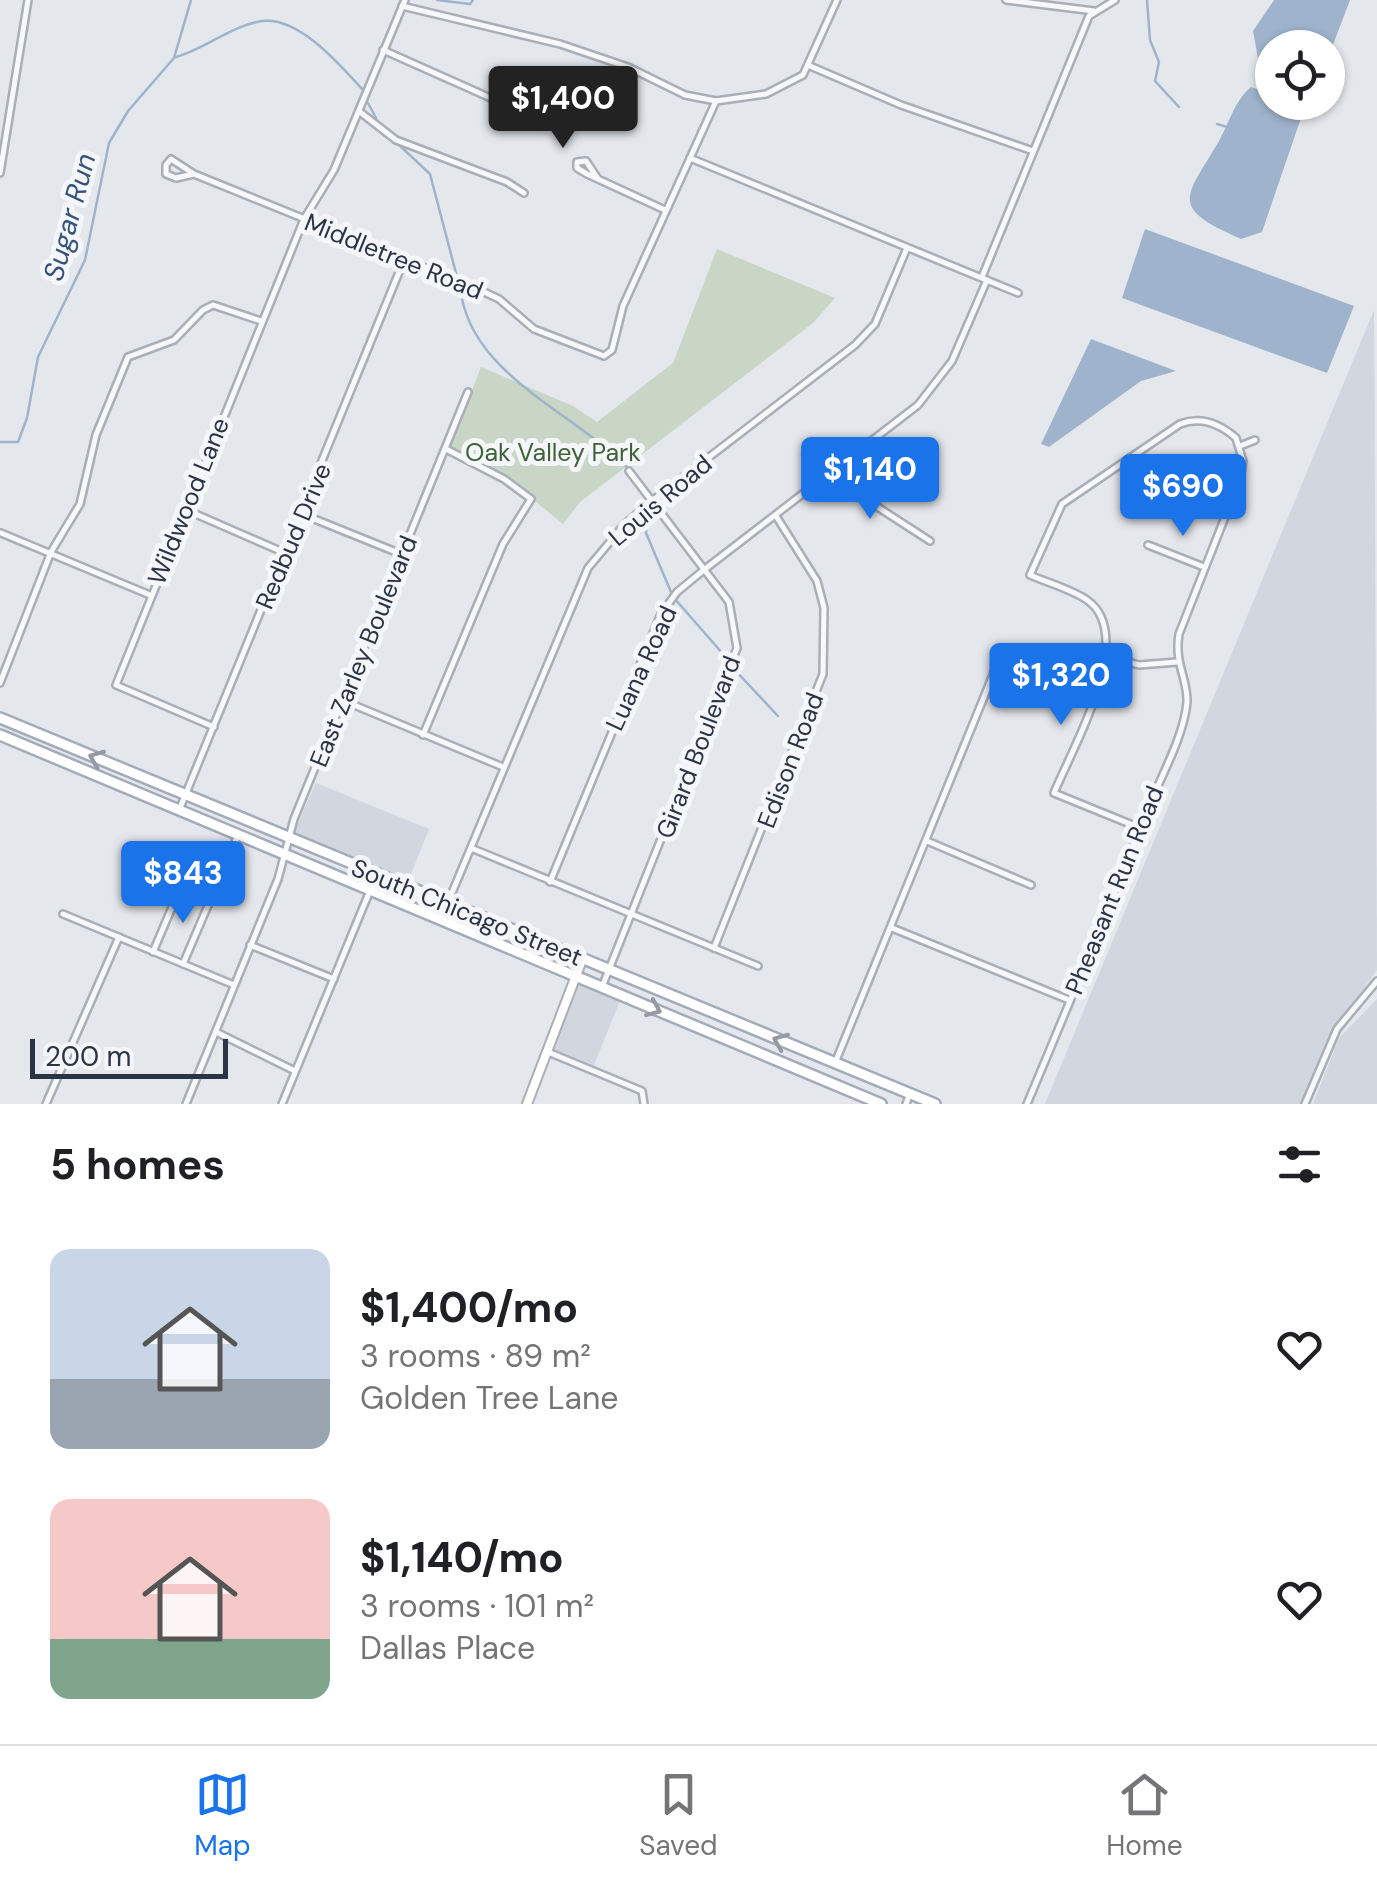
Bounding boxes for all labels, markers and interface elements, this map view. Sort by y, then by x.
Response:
map controls [1255,30,1345,120]
button: locate [1255,30,1345,120]
pin: $1,400 [482,66,644,151]
text: $1,400 [511,77,615,119]
water label: Sugar Run [35,149,104,285]
street label: Middletree Road [300,206,488,307]
street label: Wildwood Lane [140,413,237,590]
park label: Oak Valley Park [465,436,641,469]
pin: $1,140 [789,437,951,522]
street label: Louis Road [602,448,719,553]
text: $1,140 [823,448,917,490]
pin: $690 [1124,454,1242,539]
street label: Redbud Drive [248,458,339,614]
text: $690 [1142,465,1224,507]
street label: East Zarley Boulevard [302,531,425,772]
street label: Luana Road [598,601,685,736]
pin: $1,320 [980,643,1142,728]
street label: Girard Boulevard [648,651,748,843]
text: $1,320 [1011,654,1111,696]
street label: Edison Road [750,688,831,833]
one-way arrow [88,750,106,770]
street label: Pheasant Run Road [1058,781,1171,999]
pin: $843 [124,841,242,926]
street label: South Chicago Street [346,851,587,974]
text: $843 [143,852,223,894]
one-way arrow [644,997,662,1017]
one-way arrow [772,1032,790,1052]
scale bar [30,1034,228,1078]
text: 200 m [45,1038,132,1075]
text: 5 homes [50,1137,225,1192]
icon: filters [1272,1137,1327,1192]
text: $1,400/mo [360,1280,578,1335]
icon: home [130,1289,250,1409]
icon: heart [1272,1322,1327,1377]
text: 3 rooms · 89 m² [360,1335,591,1377]
text: Golden Tree Lane [360,1377,619,1419]
text: $1,140/mo [360,1530,564,1585]
icon: home [130,1539,250,1659]
icon: heart [1272,1572,1327,1627]
text: 3 rooms · 101 m² [360,1585,594,1627]
text: Dallas Place [360,1627,535,1669]
tab: Map [194,1767,251,1864]
tab: Saved [639,1767,718,1864]
tab: Home [1106,1767,1183,1864]

